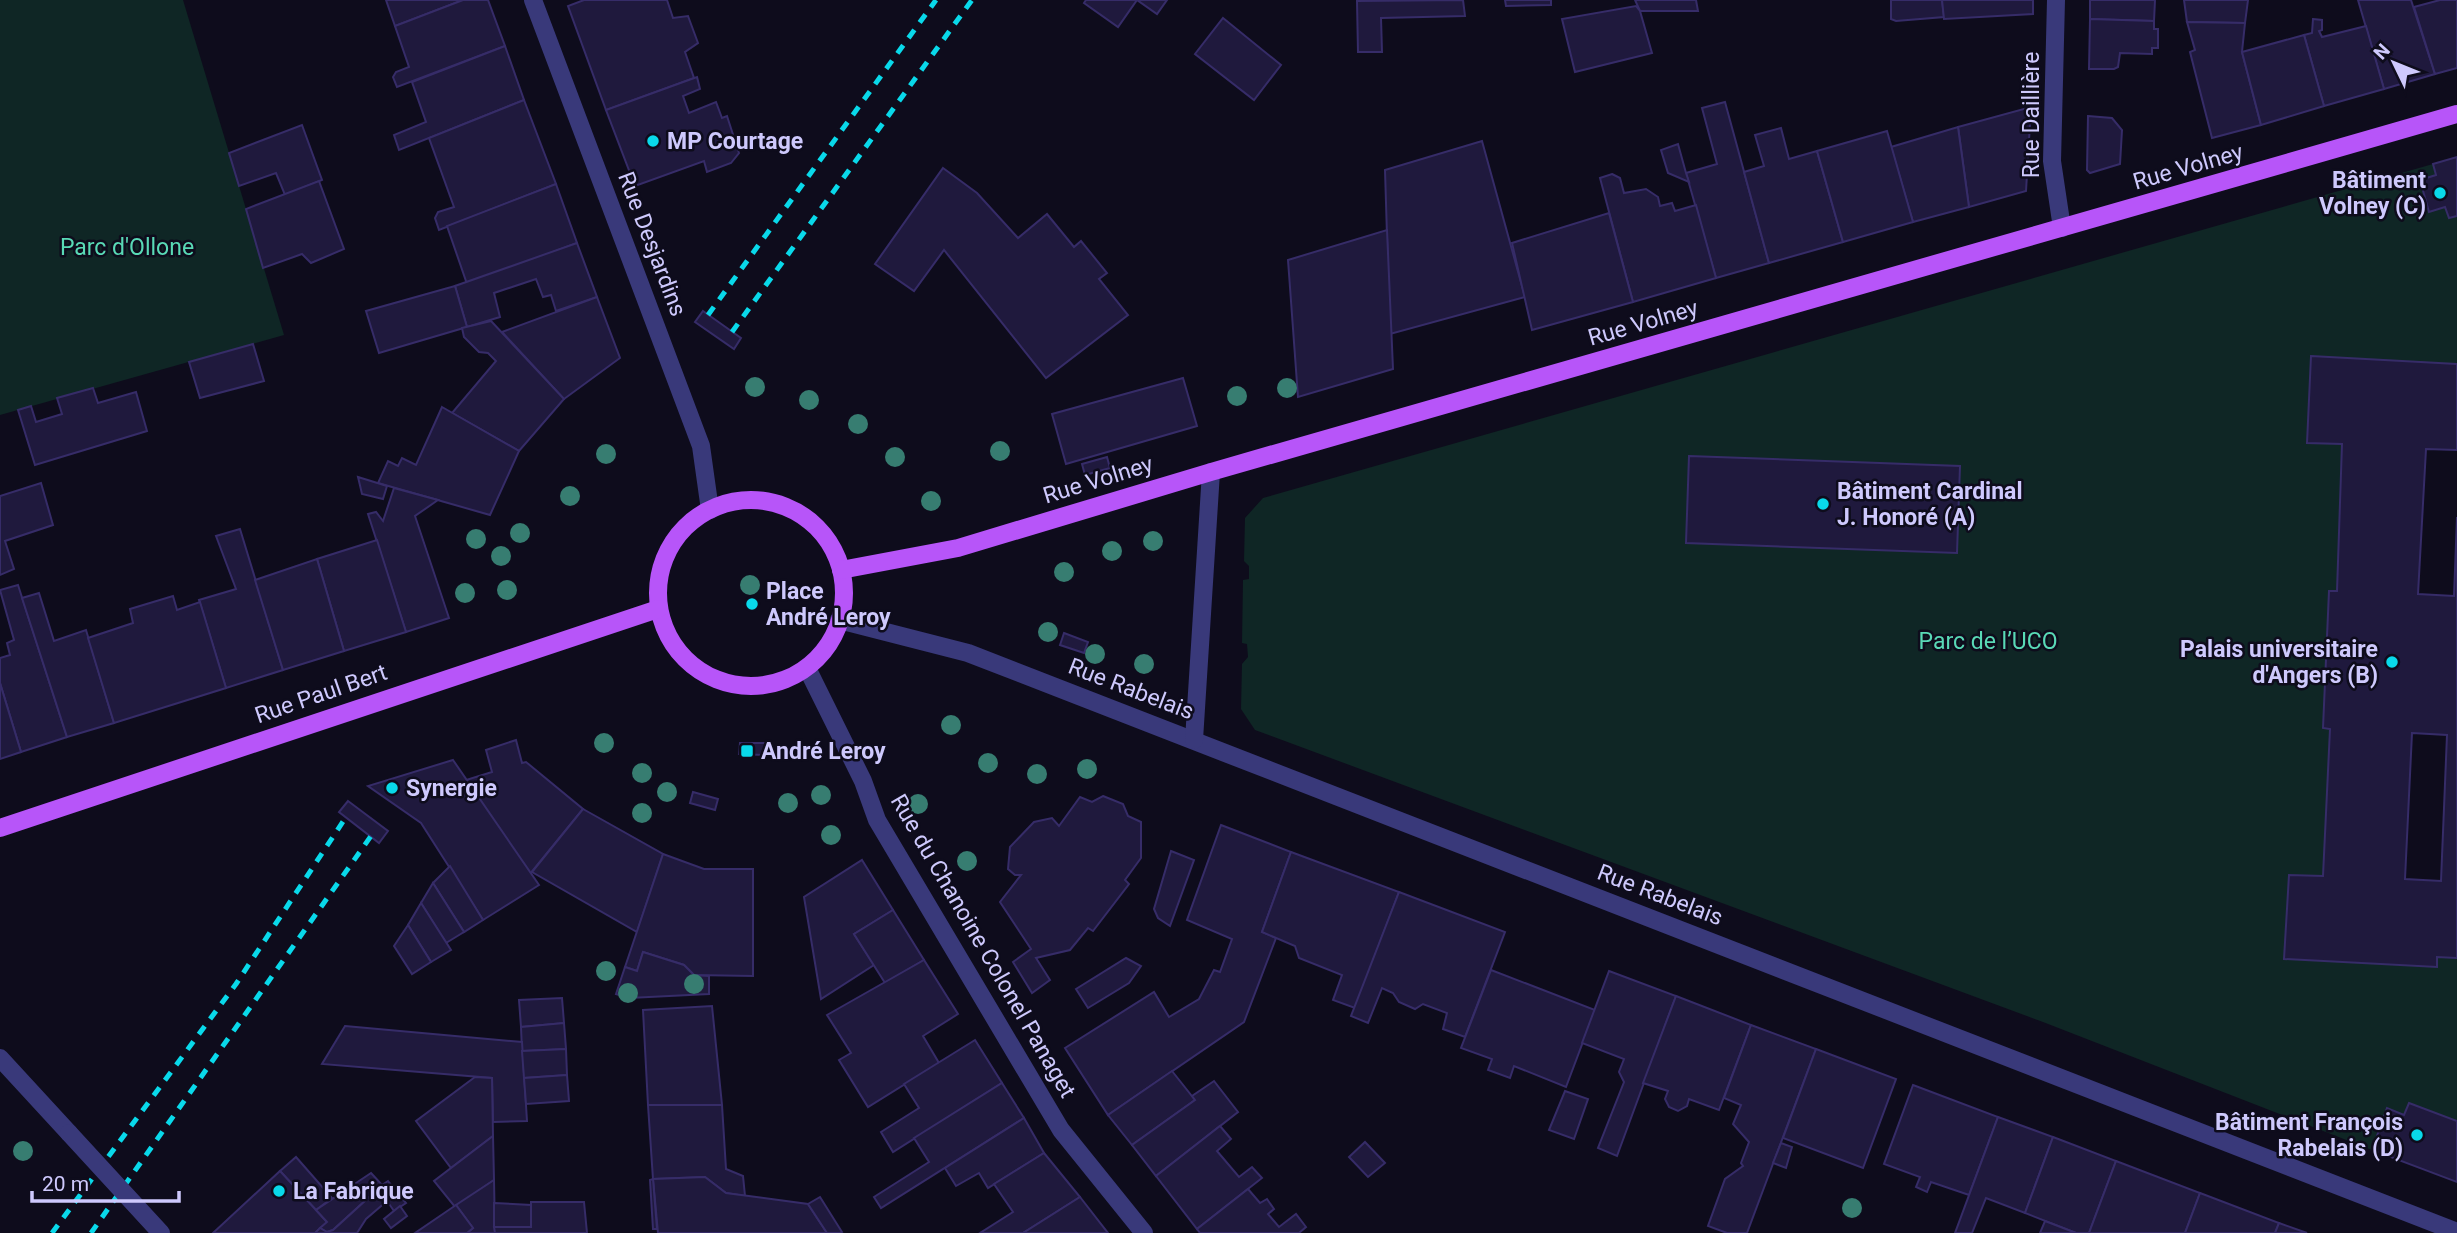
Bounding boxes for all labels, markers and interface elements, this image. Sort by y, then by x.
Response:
north arrow [2359,28,2429,98]
text: N [2369,39,2395,64]
street label: Rue Daillière [2018,52,2045,178]
place label: MP Courtage [667,128,803,155]
marker: MP Courtage [645,133,661,149]
street label: Rue Volney [2130,138,2246,196]
place label: Bâtiment Volney (C) [2319,167,2426,220]
street label: Rue Desjardins [612,168,692,320]
marker: Bâtiment Volney (C) [2432,185,2448,201]
park label: Parc d'Ollone [60,234,194,261]
street label: Rue Volney [1585,294,1701,352]
street label: Rue Volney [1040,451,1156,509]
place label: Bâtiment Cardinal J. Honoré (A) [1837,478,2022,531]
marker: Bâtiment Cardinal J. Honoré (A) [1815,496,1831,512]
place label: Place André Leroy [766,578,891,631]
marker: Place André Leroy [744,596,760,612]
park label: Parc de l’UCO [1919,628,2058,655]
place label: Palais universitaire d'Angers (B) [2180,636,2378,689]
street label: Rue Rabelais [1064,653,1198,725]
marker: Palais universitaire d'Angers (B) [2384,654,2400,670]
street label: Rue Paul Bert [251,659,391,729]
place label: André Leroy [761,738,886,765]
marker: André Leroy [739,743,755,759]
place label: Synergie [406,775,497,802]
marker: Synergie [384,780,400,796]
street label: Rue du Chanoine Colonel Panaget [885,789,1081,1103]
street label: Rue Rabelais [1593,859,1727,931]
place label: Bâtiment François Rabelais (D) [2215,1109,2403,1162]
marker: Bâtiment François Rabelais (D) [2409,1127,2425,1143]
scale bar [32,1160,178,1204]
text: 20 m [42,1172,89,1196]
place label: La Fabrique [293,1178,414,1205]
marker: La Fabrique [271,1183,287,1199]

